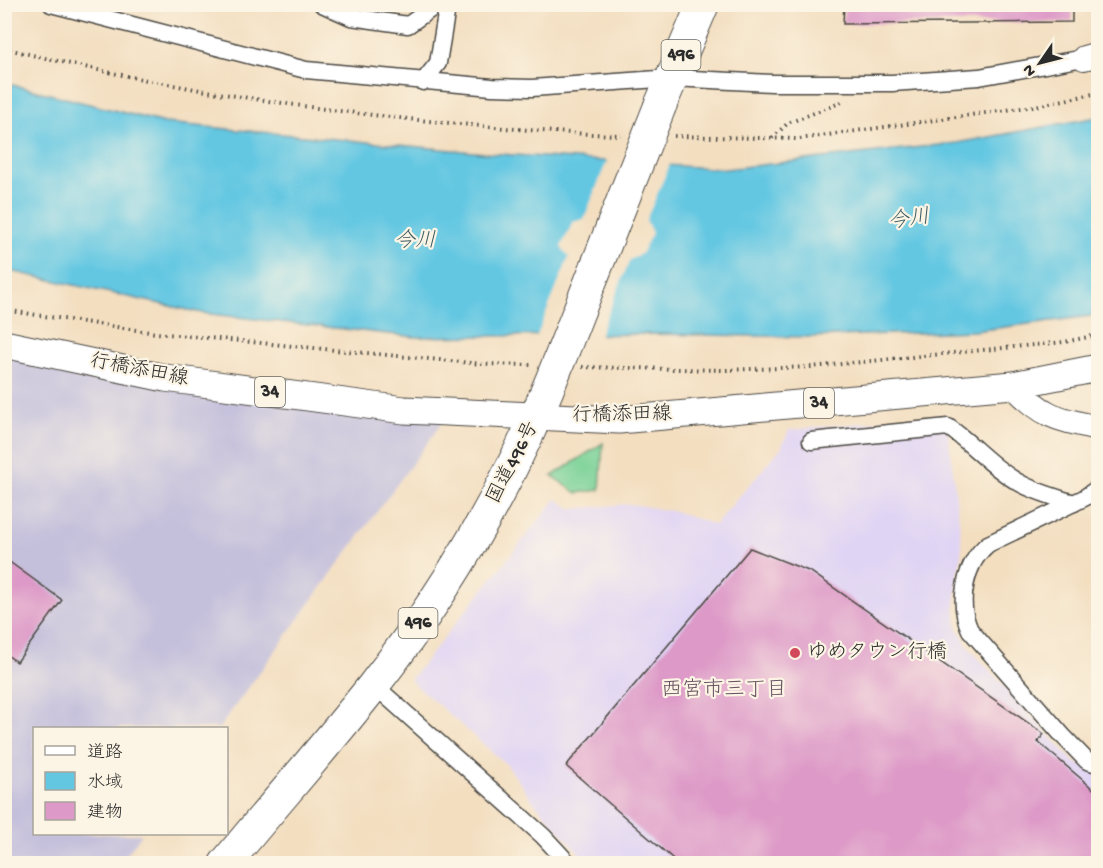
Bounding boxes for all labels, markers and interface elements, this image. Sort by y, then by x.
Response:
north arrow [1010,33,1070,93]
road number: 496 [662,40,700,70]
text: N [1019,59,1041,79]
water label: 今川 [886,205,932,236]
water label: 今川 [394,229,436,255]
street label: 行橋添田線 [88,349,190,392]
road number: 34 [255,377,285,407]
road number: 34 [804,388,834,418]
street label: 行橋添田線 [572,403,672,428]
street label: 国道496号 [483,417,545,508]
road number: 496 [398,608,438,638]
place label: ゆめタウン行橋 [807,641,947,665]
marker: ゆめタウン行橋 [788,646,802,660]
district label: 西宮市三丁目 [661,678,787,704]
legend [33,727,228,835]
text: 道路 [87,742,123,764]
text: 水域 [87,772,123,794]
text: 建物 [87,802,123,824]

